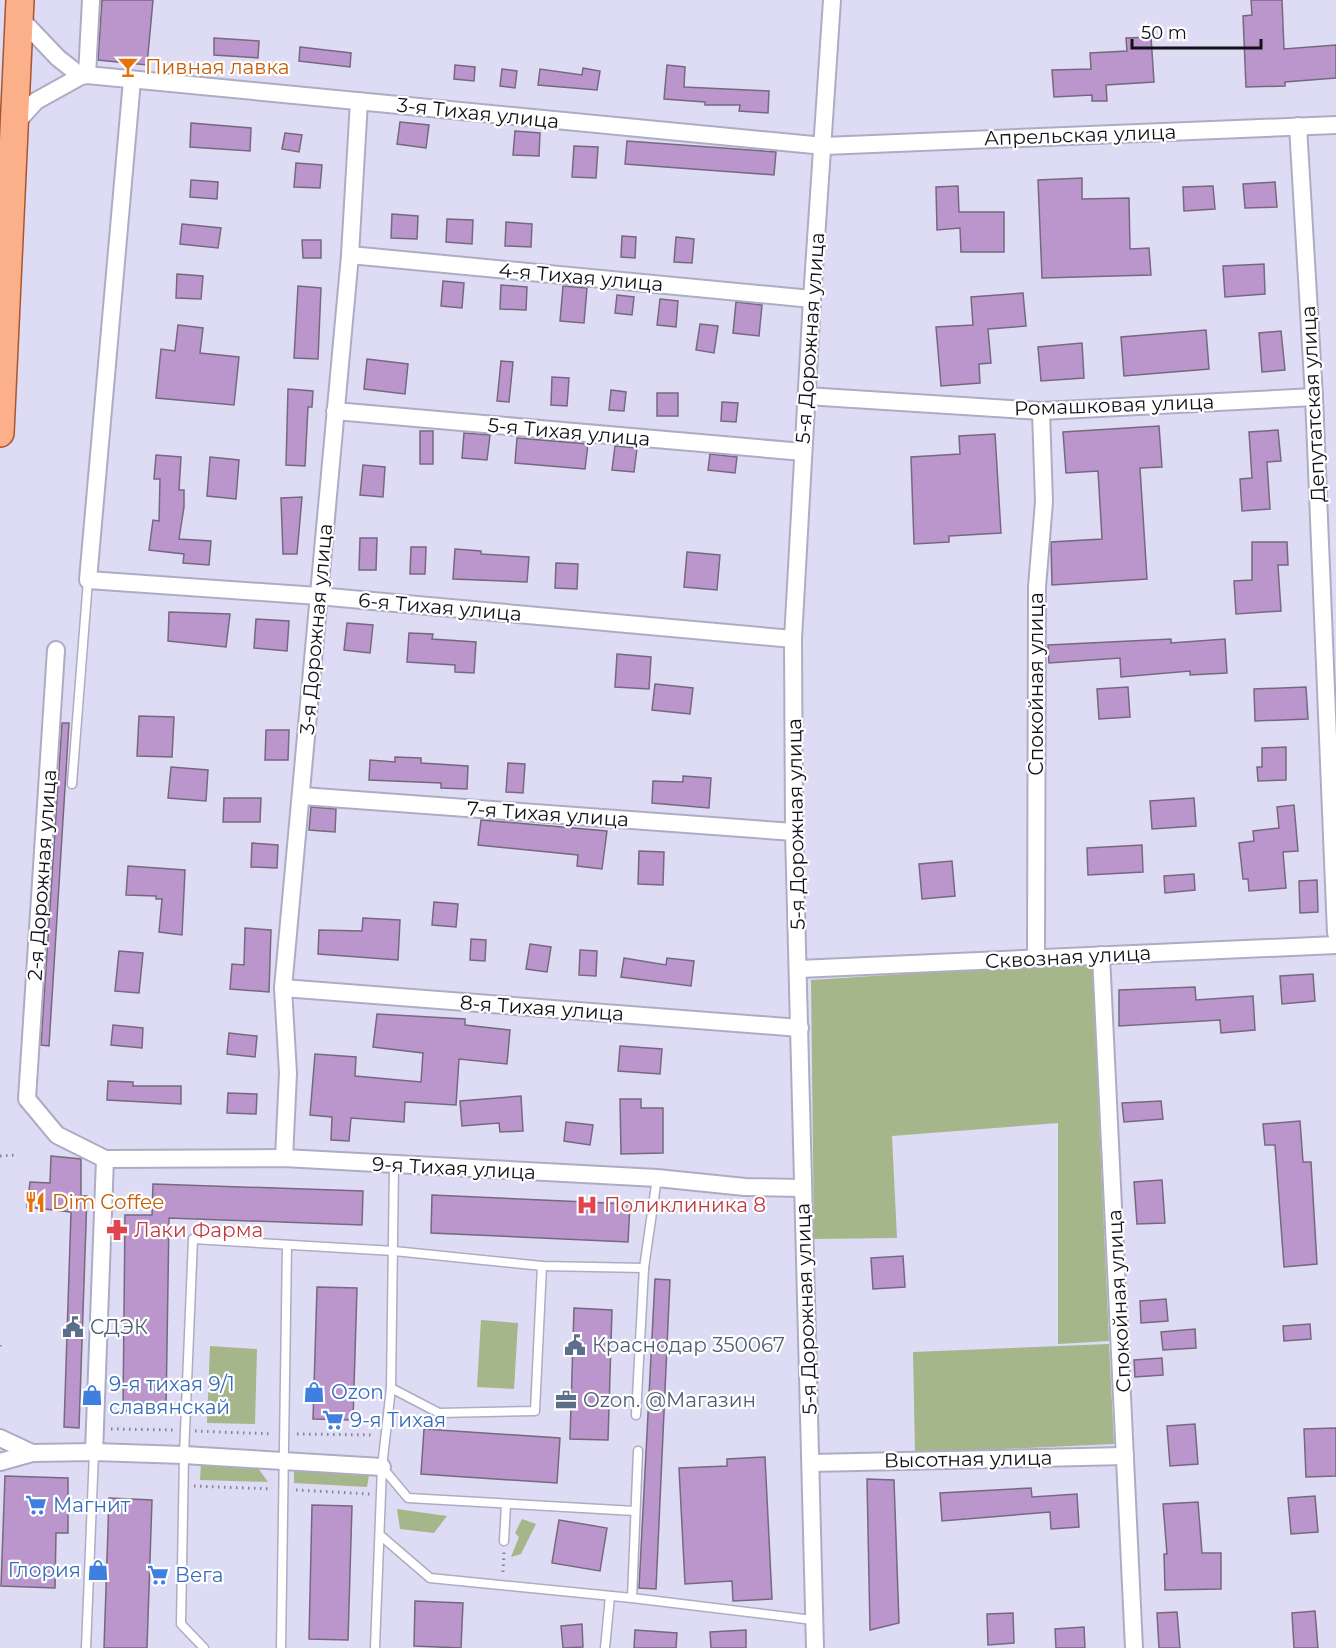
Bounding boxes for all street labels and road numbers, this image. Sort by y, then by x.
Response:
street label: 3-я Тихая улица [396,93,560,133]
street label: Апрельская улица [984,120,1176,150]
street label: 5-я Дорожная улица [791,232,829,444]
street label: 4-я Тихая улица [498,258,664,296]
street label: Депутатская улица [1296,305,1330,503]
street label: Ромашковая улица [1014,390,1214,420]
street label: 5-я Тихая улица [487,413,651,451]
street label: 3-я Дорожная улица [295,522,337,736]
street label: 6-я Тихая улица [357,588,523,626]
street label: Спокойная улица [1024,592,1048,776]
street label: 5-я Дорожная улица [782,718,810,930]
street label: 2-я Дорожная улица [23,769,61,981]
street label: 7-я Тихая улица [466,796,630,832]
street label: Сквозная улица [984,941,1152,973]
street label: 8-я Тихая улица [459,990,625,1026]
street label: 9-я Тихая улица [372,1152,536,1184]
street label: 5-я Дорожная улица [790,1203,822,1415]
street label: Спокойная улица [1102,1209,1136,1393]
street label: Высотная улица [884,1446,1052,1472]

